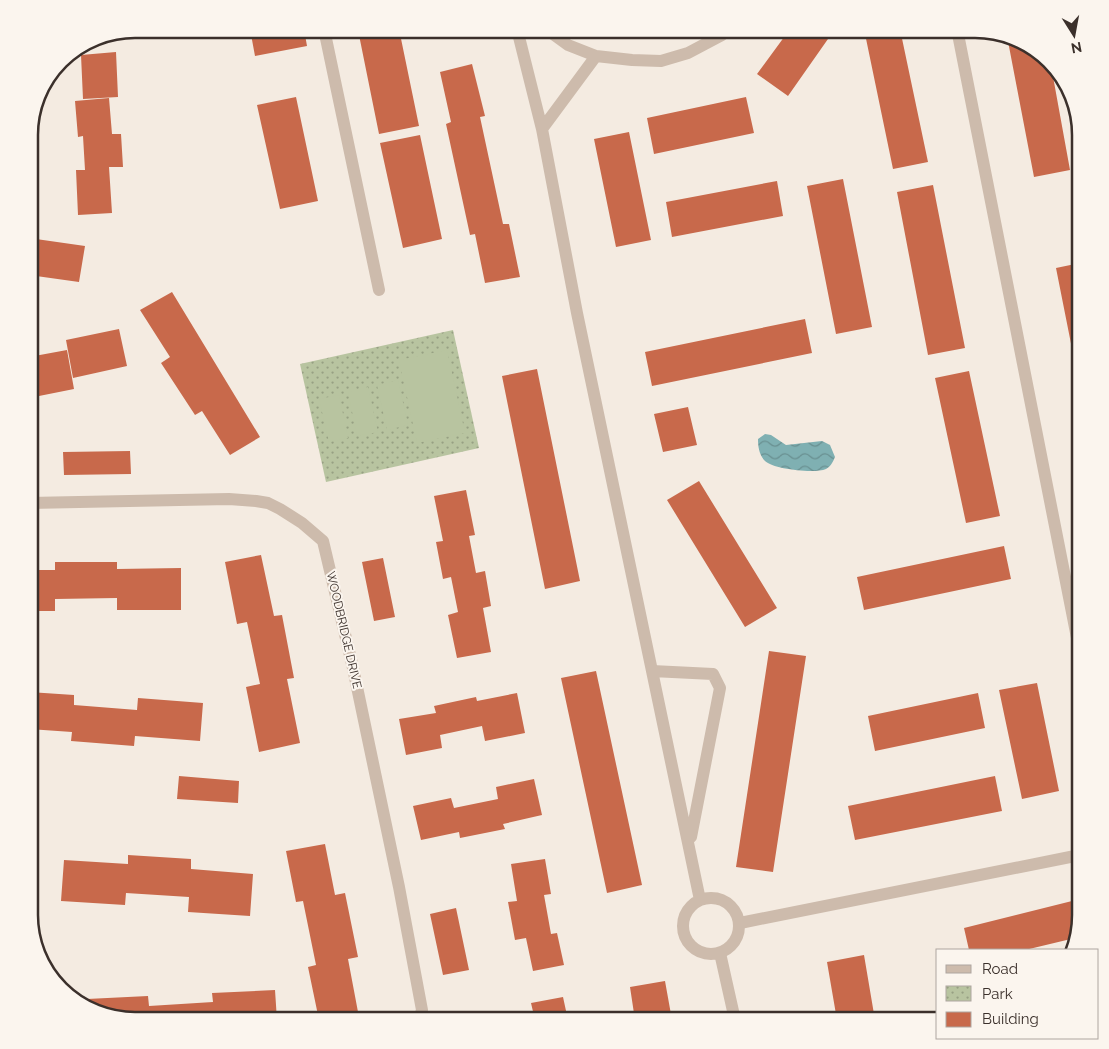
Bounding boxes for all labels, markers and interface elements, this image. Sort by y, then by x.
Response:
north arrow [1049,10,1099,60]
text: N [1070,39,1083,57]
street label: WOODBRIDGE DRIVE [324,570,364,690]
legend [936,949,1099,1039]
text: Road [982,960,1018,978]
text: Park [982,985,1013,1003]
text: Building [982,1010,1039,1028]

